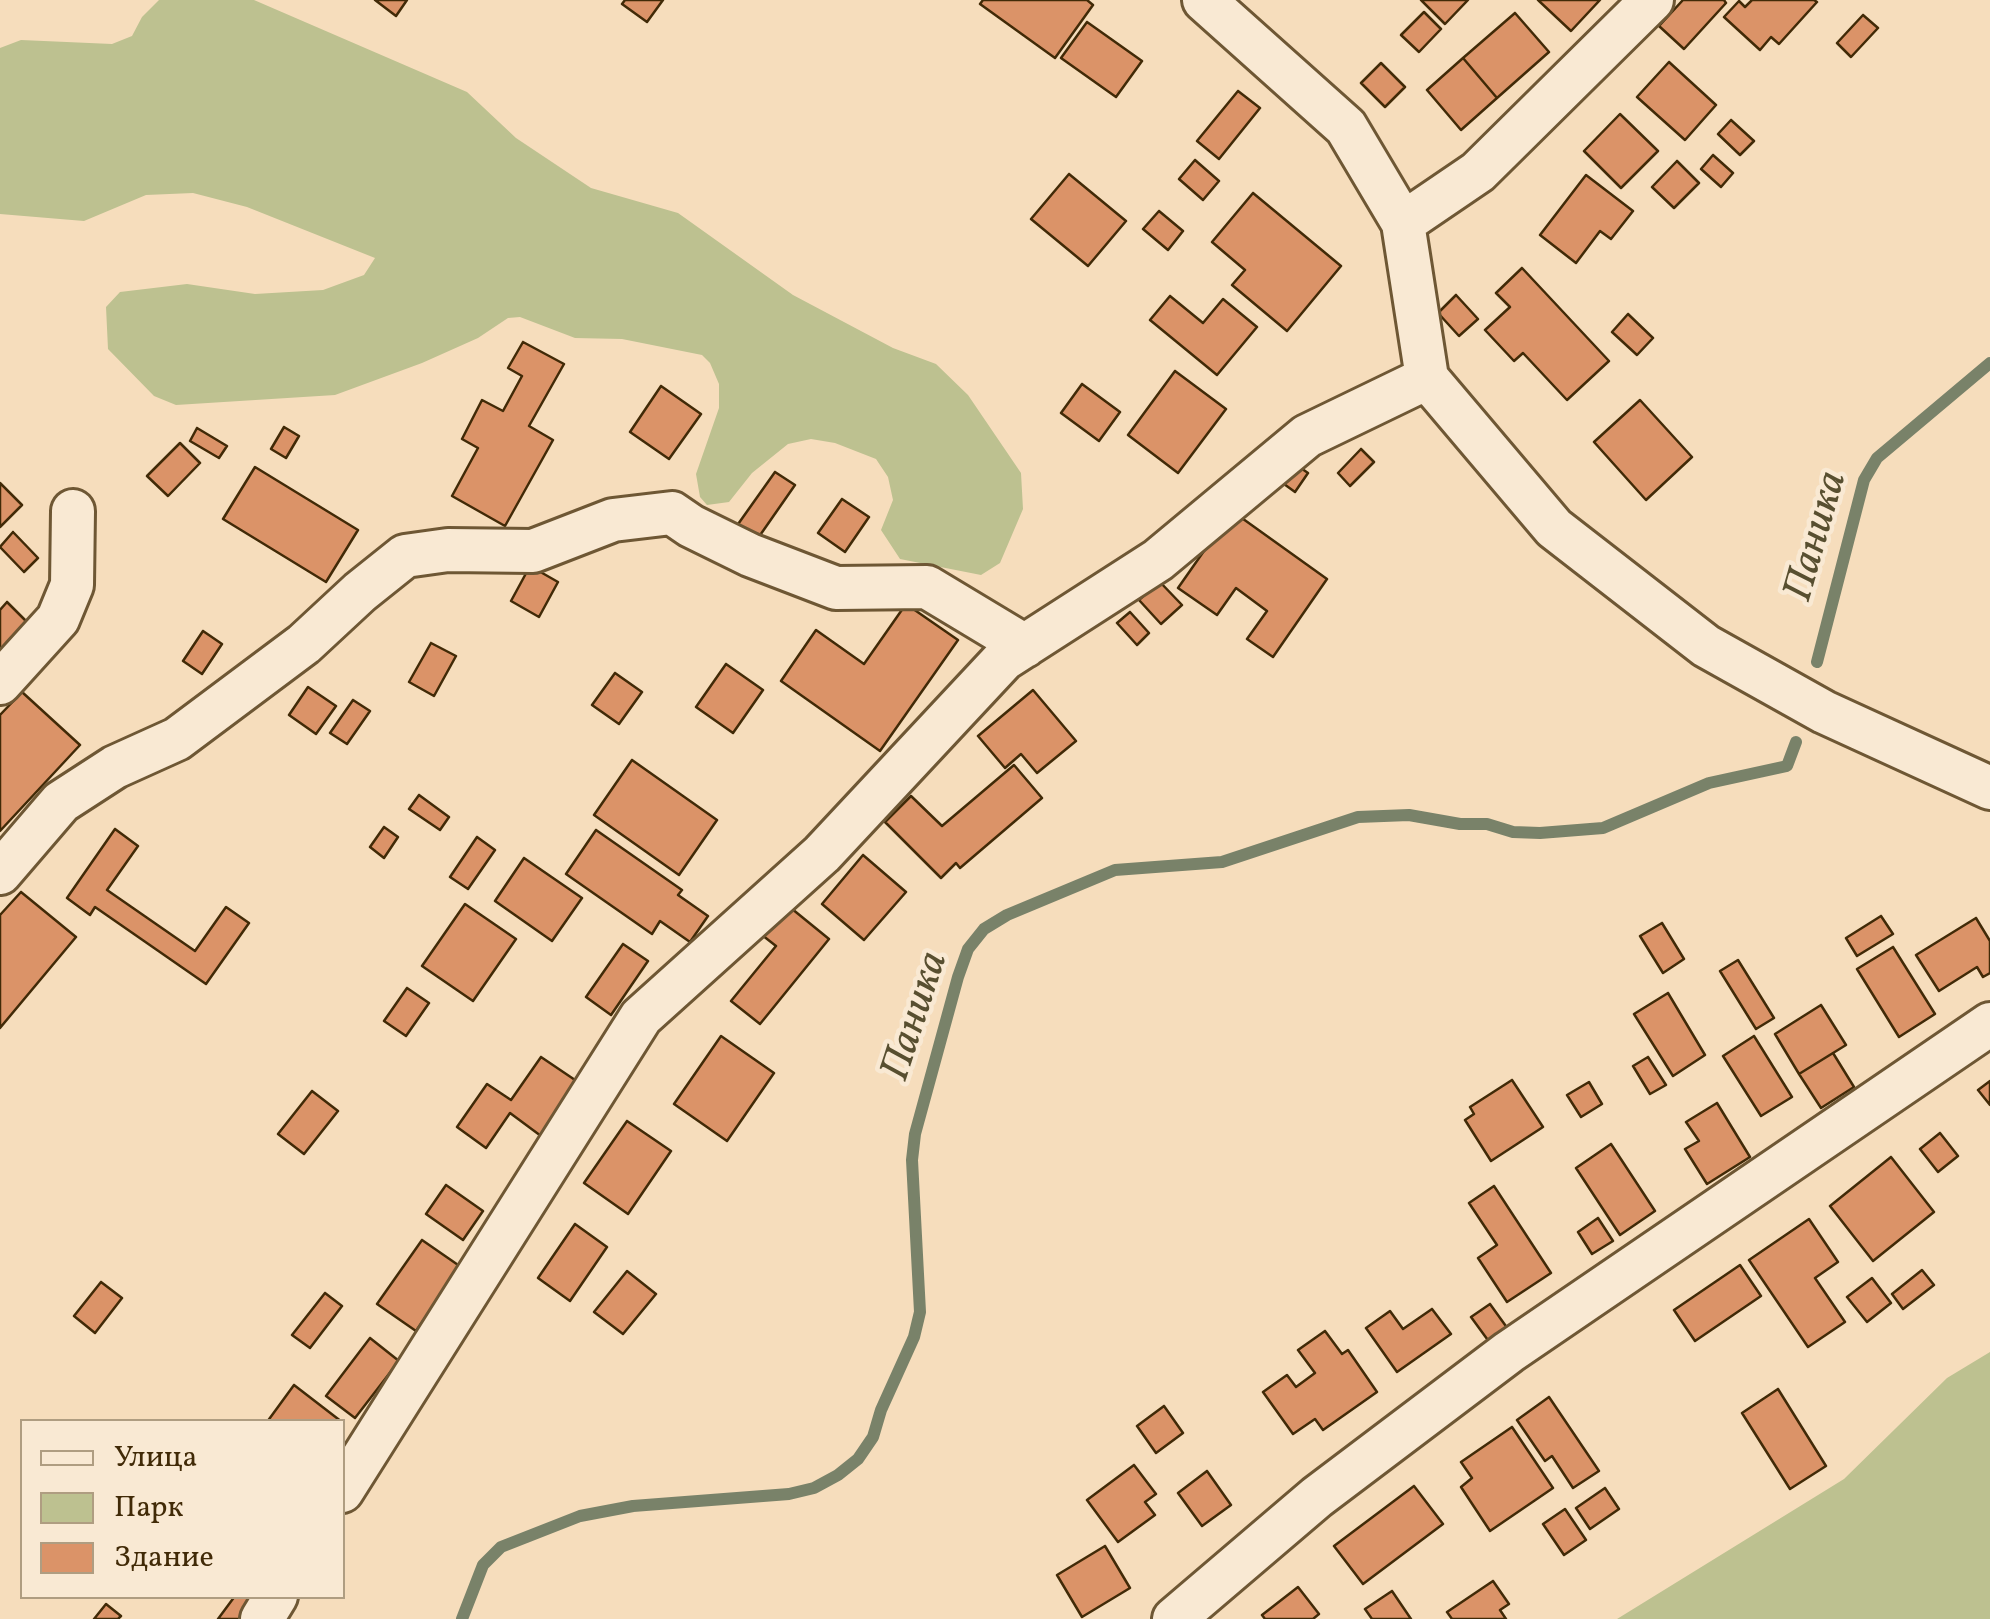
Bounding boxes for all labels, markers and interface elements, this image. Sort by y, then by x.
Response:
water label: Паника [1777,466,1861,608]
water label: Паника [874,946,962,1088]
legend [20,1419,345,1599]
text: Улица [114,1437,197,1479]
text: Парк [114,1487,183,1529]
text: Здание [114,1537,214,1579]

